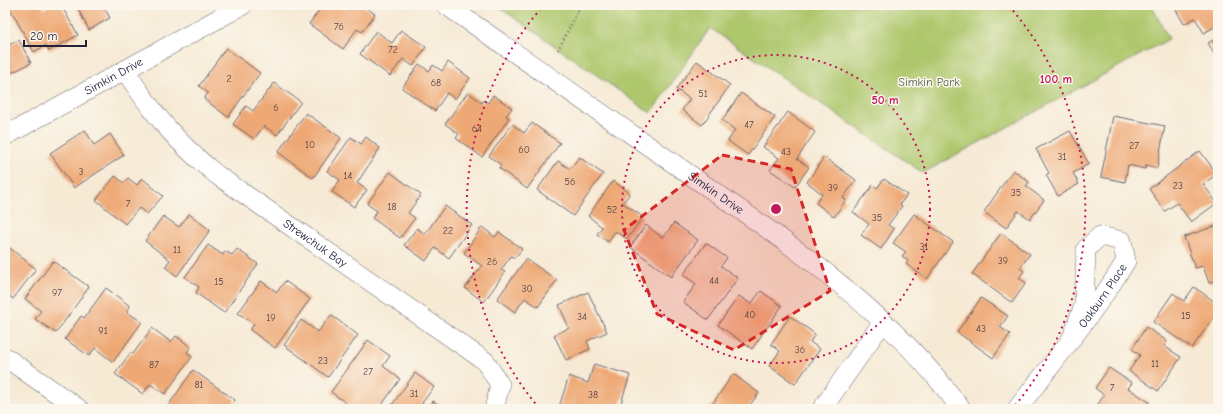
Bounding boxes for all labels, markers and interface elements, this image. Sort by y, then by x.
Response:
house number: 76 [334,21,344,33]
scale bar [24,22,86,48]
text: 20 m [30,29,58,43]
house number: 72 [388,44,398,56]
street label: Simkin Drive [82,55,145,98]
text: 100 m [1040,72,1072,86]
house number: 2 [226,73,232,85]
park label: Simkin Park [898,75,960,89]
house number: 68 [431,77,441,89]
house number: 51 [698,88,708,100]
text: 50 m [871,93,899,107]
house number: 6 [273,102,279,114]
house number: 47 [744,119,754,131]
house number: 64 [472,123,482,135]
house number: 10 [305,139,315,151]
house number: 27 [1129,140,1139,152]
house number: 60 [518,144,530,156]
house number: 43 [781,146,791,158]
house number: 31 [1057,151,1067,163]
house number: 3 [78,166,84,178]
street label: Simkin Drive [686,169,746,217]
house number: 14 [344,170,353,182]
house number: 56 [565,176,575,188]
house number: 23 [1173,180,1183,192]
house number: 39 [828,182,838,194]
house number: 35 [1011,187,1021,199]
house number: 7 [126,198,131,210]
house number: 18 [387,201,397,213]
centre of rings [769,202,783,216]
house number: 52 [607,204,617,216]
house number: 35 [872,212,882,224]
street label: Strewchuk Bay [281,216,351,271]
house number: 22 [443,225,453,237]
house number: 31 [919,241,929,253]
house number: 11 [173,244,181,256]
house number: 39 [998,255,1008,267]
house number: 26 [487,256,497,268]
street label: Oakburn Place [1075,261,1130,331]
house number: 44 [709,275,719,287]
house number: 15 [214,276,224,288]
house number: 30 [521,283,533,295]
house number: 97 [52,287,62,299]
house number: 40 [745,309,755,321]
house number: 15 [1181,310,1191,322]
house number: 34 [577,311,587,323]
house number: 19 [266,312,276,324]
house number: 43 [976,323,986,335]
house number: 91 [98,325,108,337]
house number: 36 [795,344,805,356]
house number: 23 [318,355,328,367]
house number: 11 [1151,358,1159,370]
house number: 87 [149,359,159,371]
house number: 27 [363,366,373,378]
house number: 81 [194,379,204,391]
house number: 7 [1110,382,1115,394]
house number: 31 [409,388,419,400]
house number: 38 [588,389,598,401]

